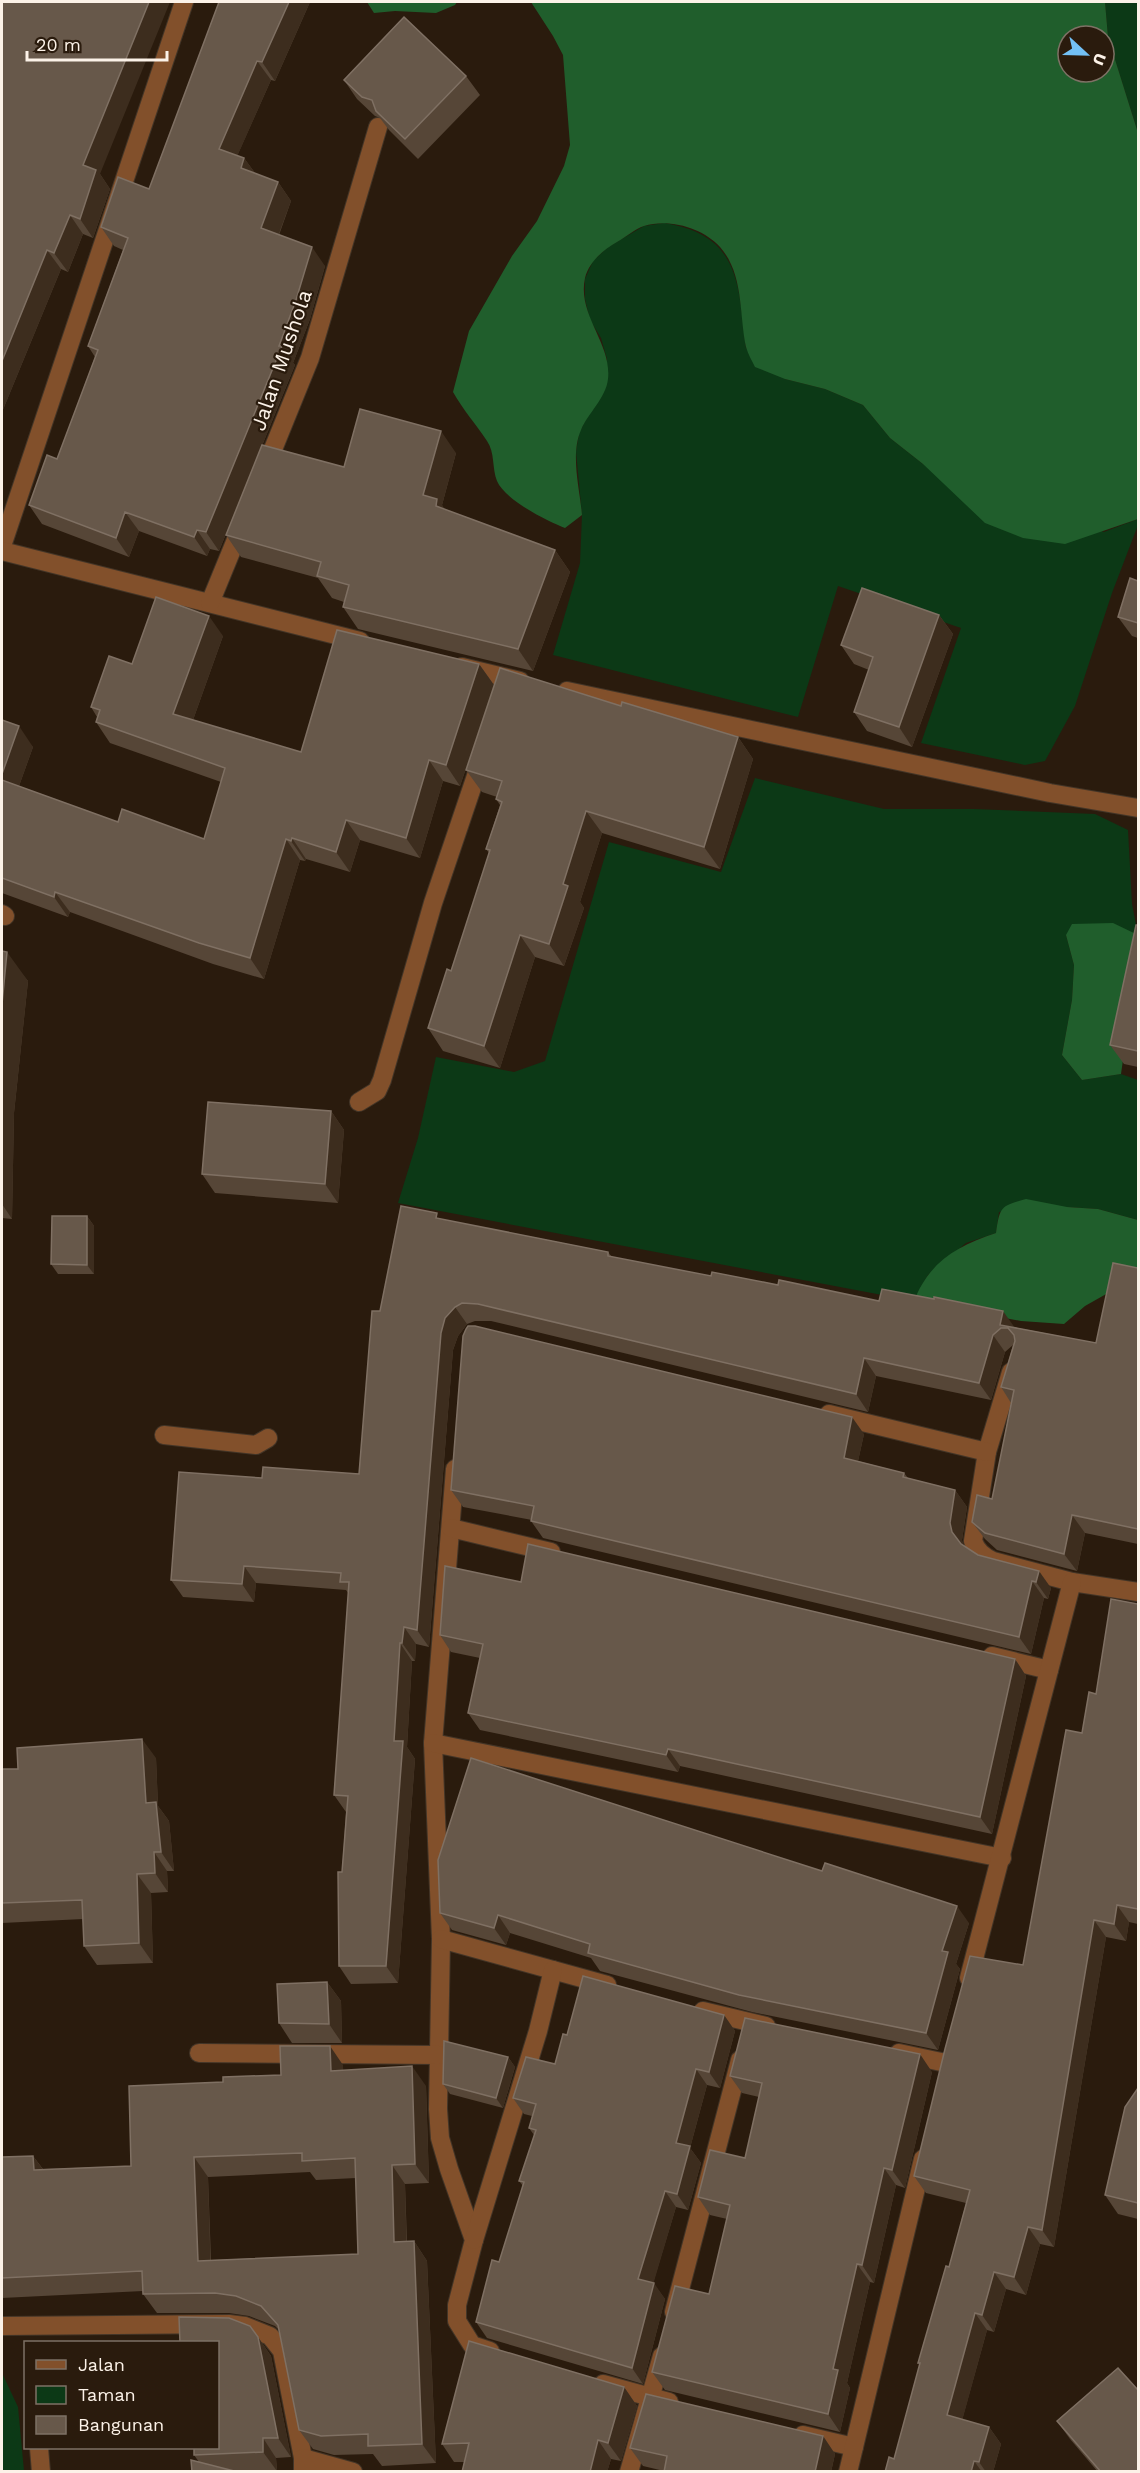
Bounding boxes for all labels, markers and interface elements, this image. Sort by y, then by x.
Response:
scale bar [27,24,166,62]
north arrow [1056,24,1116,84]
text: 20 m [36,34,81,55]
text: U [1089,51,1110,68]
street label: Jalan Mushola [245,286,317,434]
legend [24,2341,219,2449]
text: Jalan [78,2354,125,2375]
text: Taman [78,2384,136,2405]
text: Bangunan [78,2414,164,2435]

